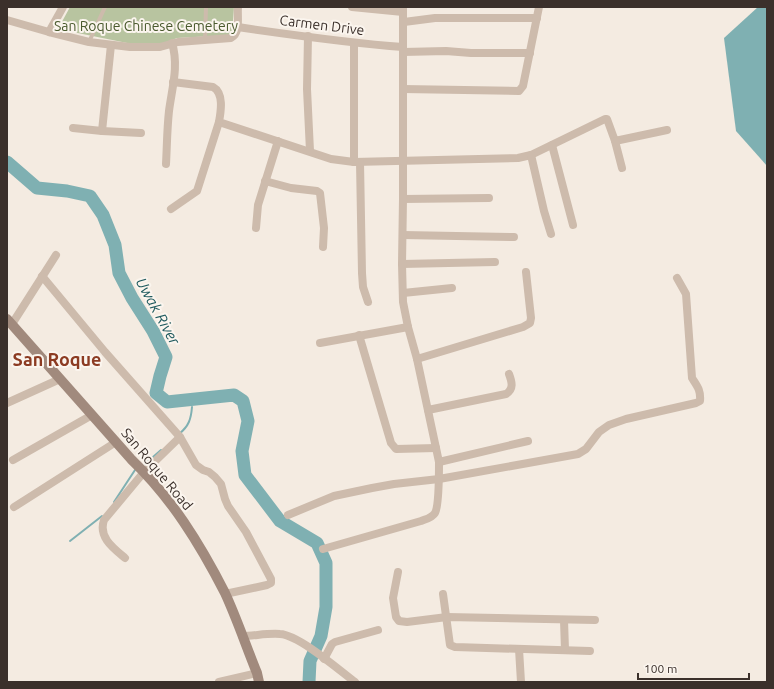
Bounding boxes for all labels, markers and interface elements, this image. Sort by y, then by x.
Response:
street label: Carmen Drive [279,12,365,38]
park label: San Roque Chinese Cemetery [54,18,238,34]
water label: Uwak River [133,274,184,349]
district label: San Roque [13,349,101,369]
street label: San Roque Road [118,425,196,513]
scale bar [638,655,749,681]
text: 100 m [644,662,677,675]

